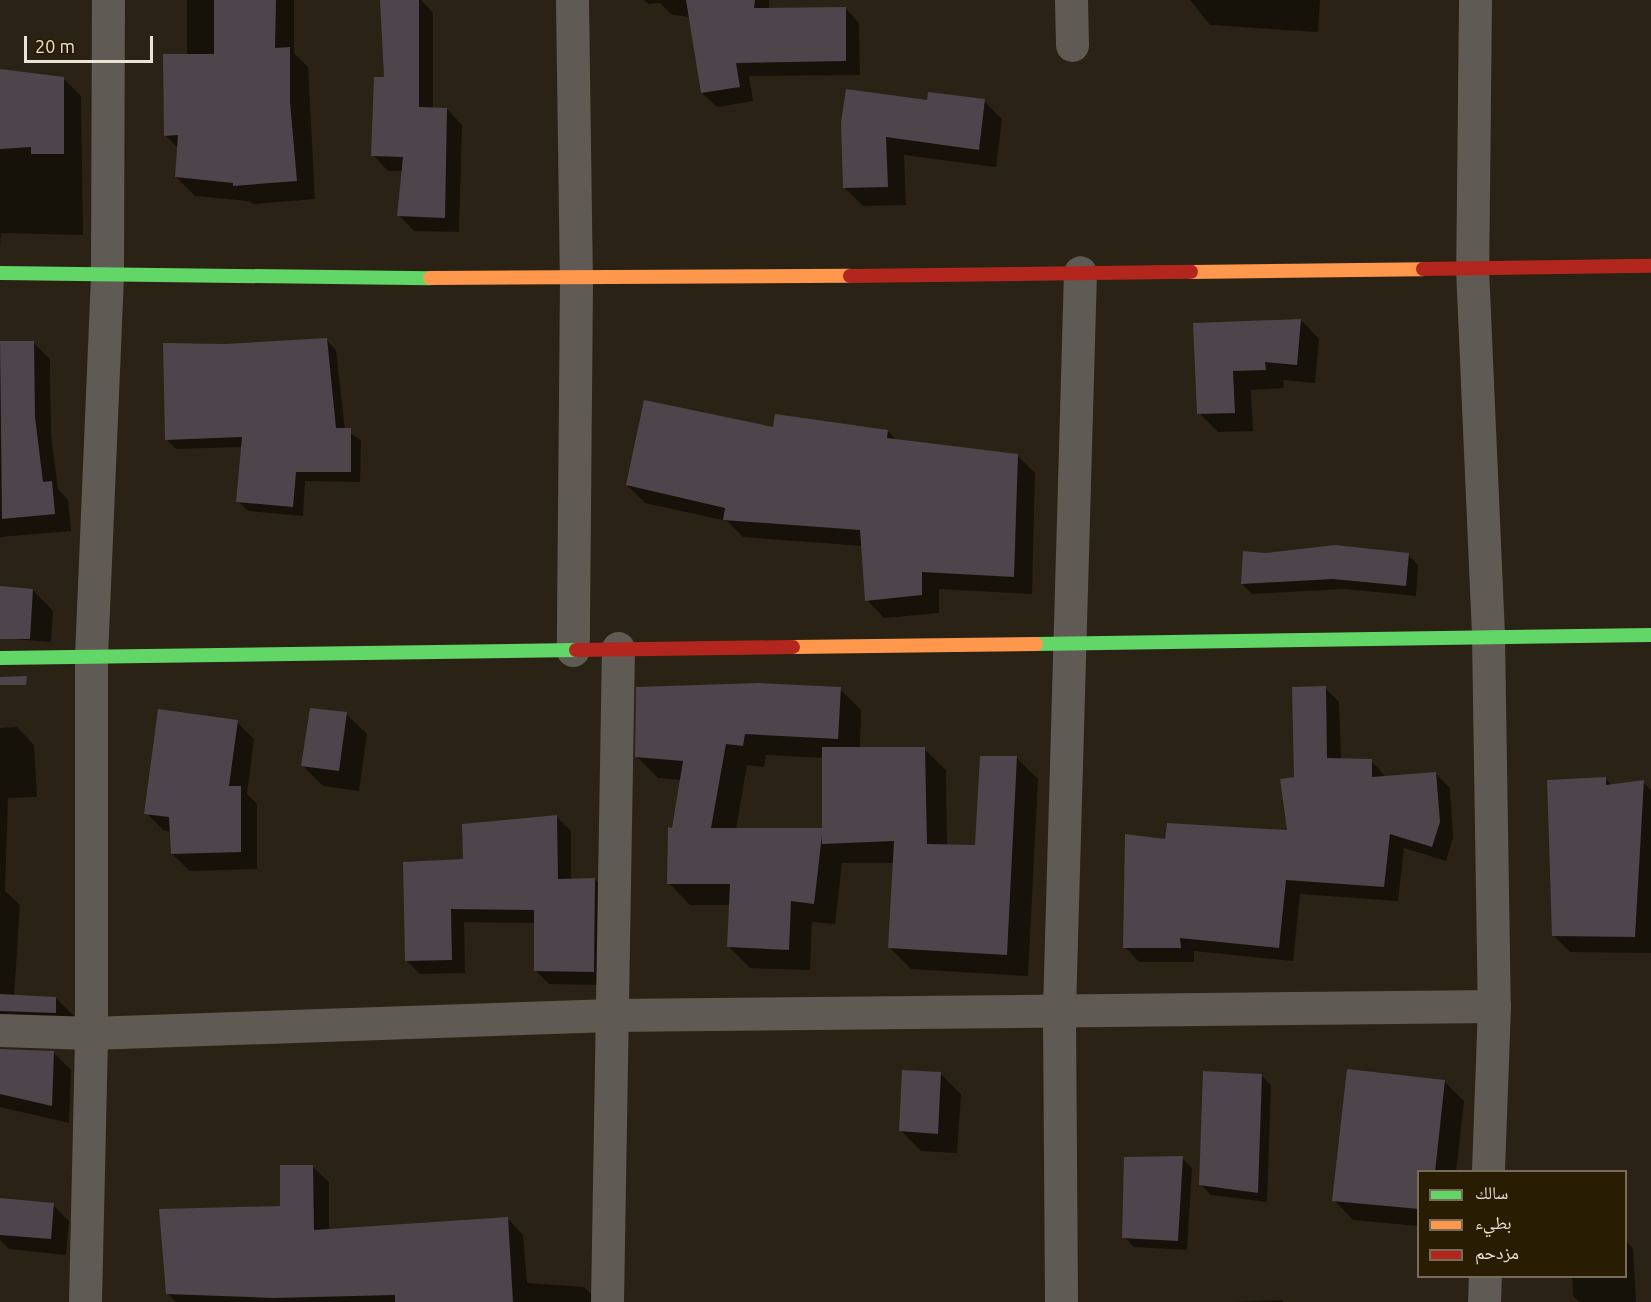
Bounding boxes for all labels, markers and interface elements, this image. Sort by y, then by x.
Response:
scale bar [27,24,156,62]
text: 20 m [35,36,75,56]
legend [1417,1170,1627,1278]
text: سالك [1475,1182,1508,1202]
text: بطيء [1475,1212,1512,1232]
text: مزدحم [1475,1242,1519,1262]

